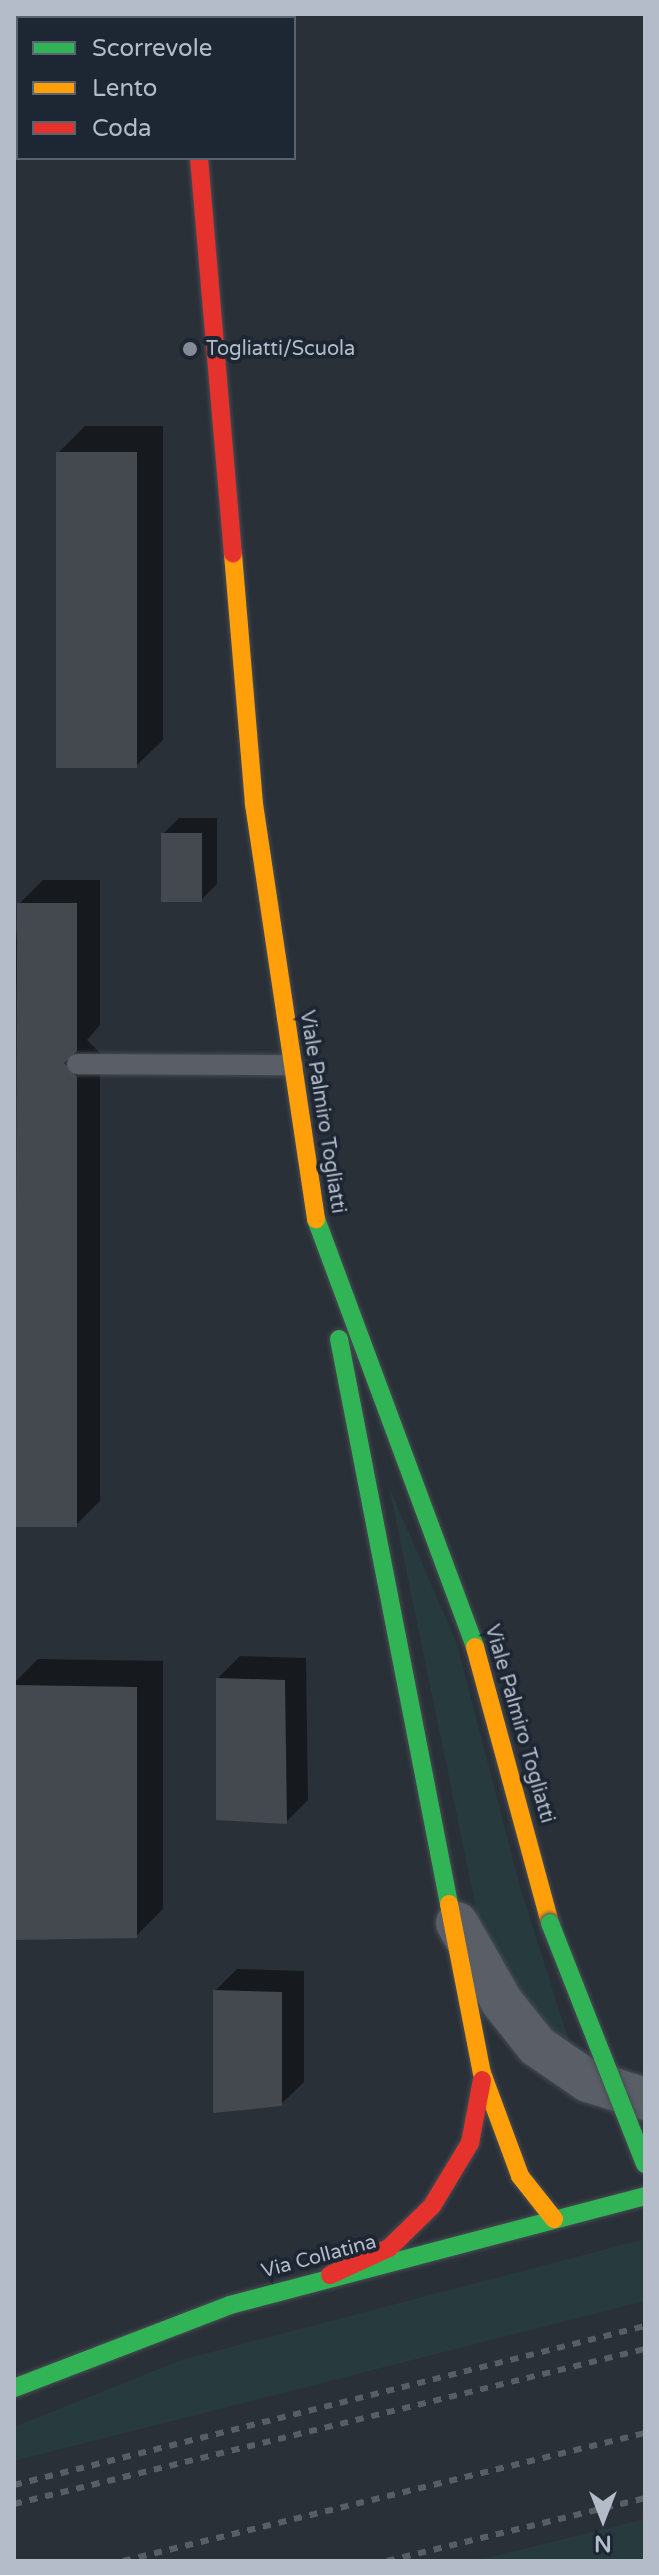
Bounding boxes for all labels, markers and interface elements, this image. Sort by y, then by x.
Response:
legend [16,16,296,160]
text: Scorrevole [92,34,212,63]
text: Lento [92,74,157,103]
text: Coda [92,114,152,143]
place label: Togliatti/Scuola [206,337,355,361]
marker: Togliatti/Scuola [181,340,199,358]
street label: Viale Palmiro Togliatti [294,1009,350,1215]
street label: Viale Palmiro Togliatti [479,1622,559,1826]
street label: Via Collatina [259,2230,379,2284]
north arrow [563,2479,643,2559]
text: N [594,2530,612,2556]

